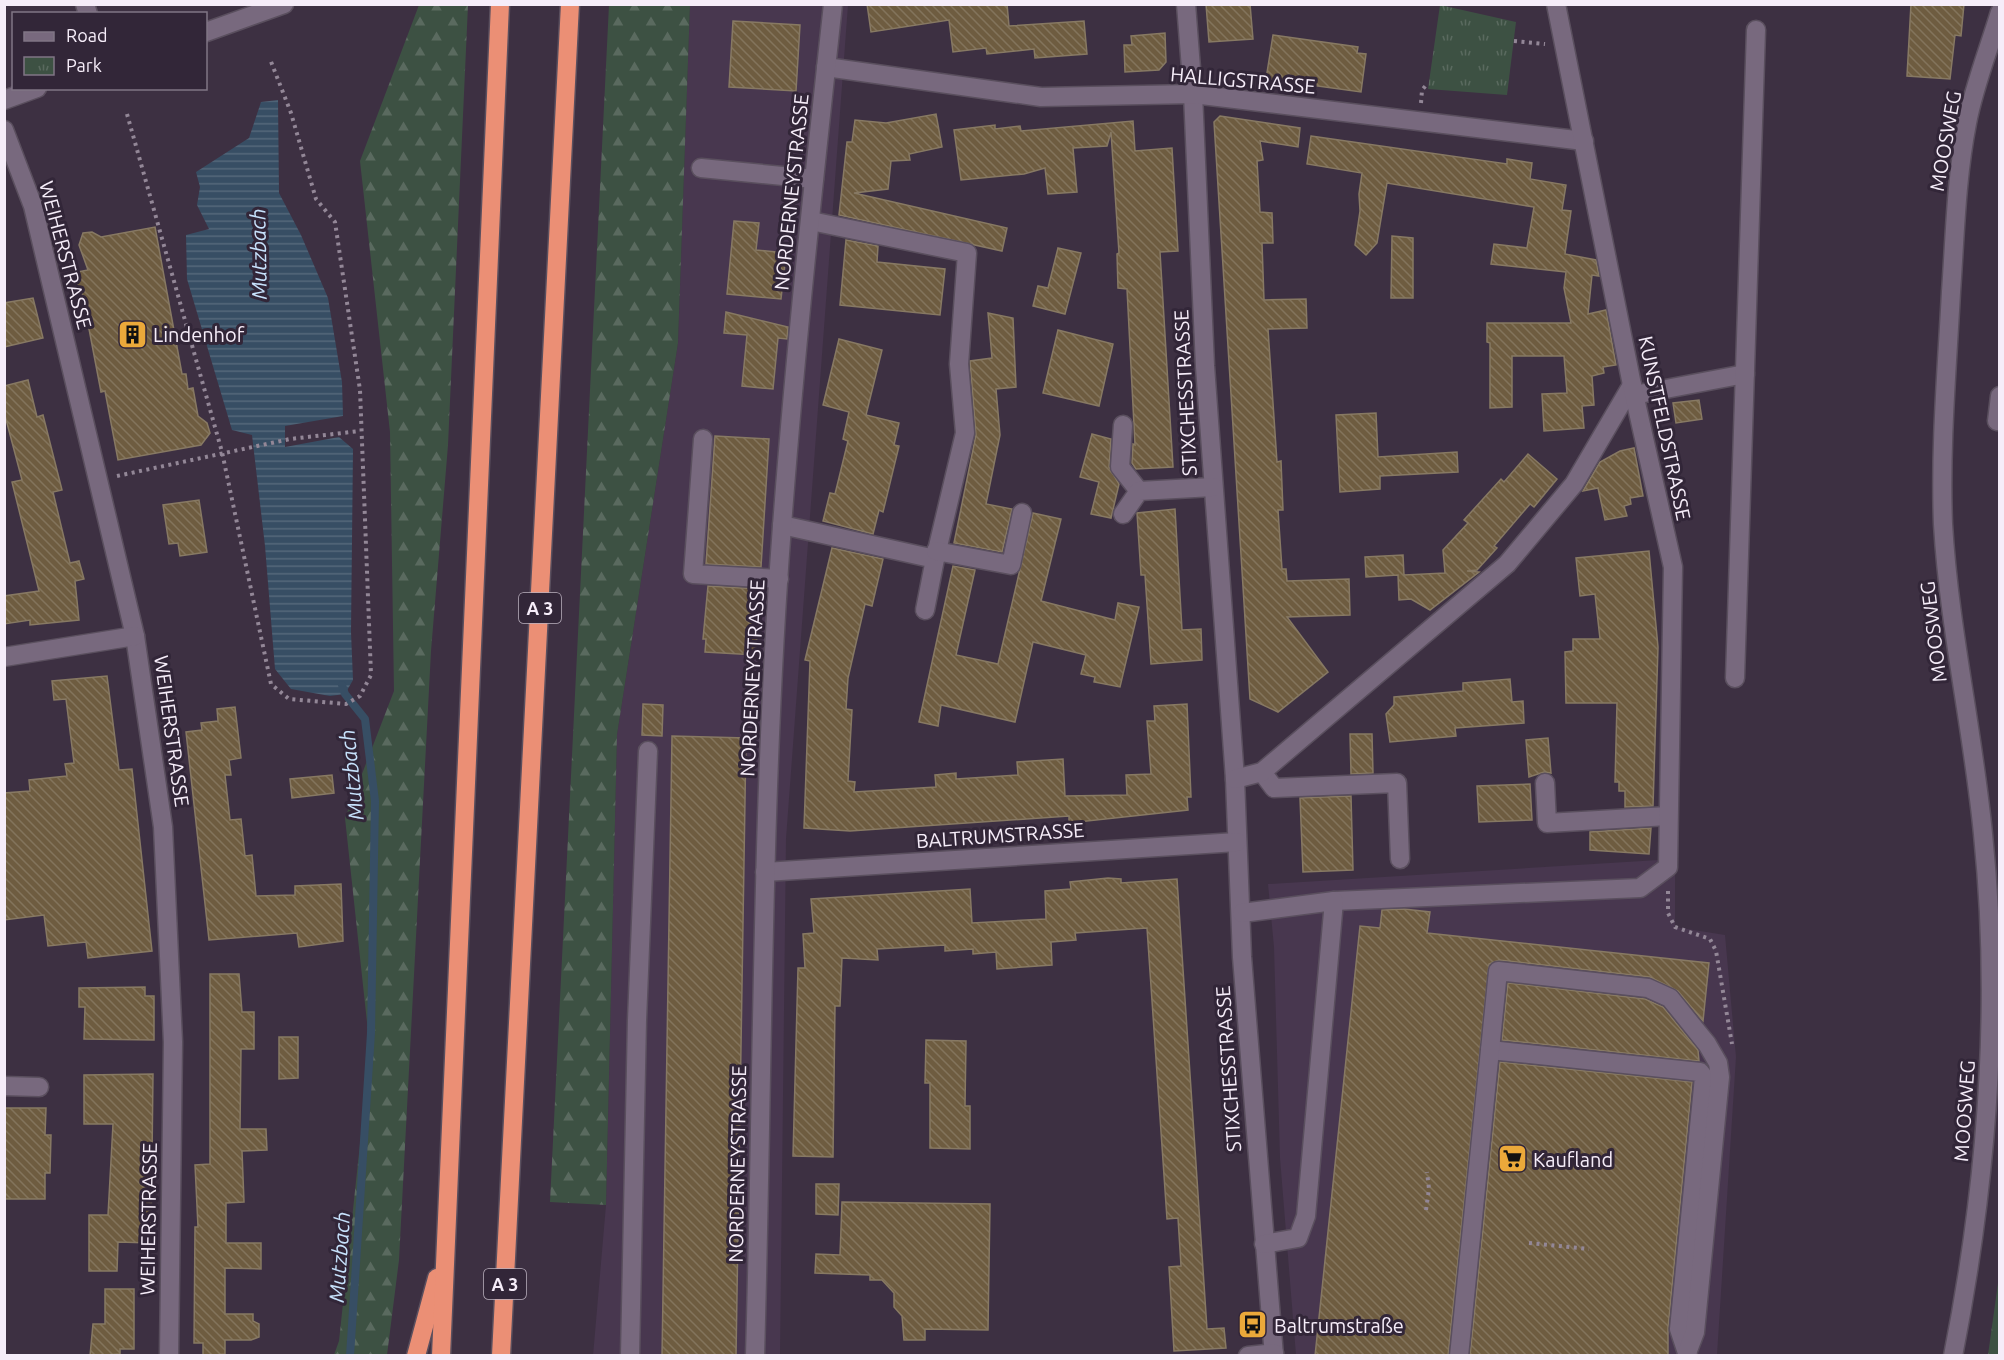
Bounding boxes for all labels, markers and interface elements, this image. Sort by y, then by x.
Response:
legend [12,12,207,90]
text: Road [66,25,108,45]
text: Park [66,55,102,75]
street label: HALLIGSTRASSE [1169,62,1317,98]
street label: MOOSWEG [1925,89,1965,193]
street label: NORDERNEYSTRASSE [769,93,813,291]
street label: WEIHERSTRASSE [35,178,97,332]
water label: Mutzbach [245,208,271,300]
street label: STIXCHESSTRASSE [1169,309,1201,477]
building icon: Lindenhof [116,318,148,350]
place label: Lindenhof [153,323,245,346]
street label: KUNSTFELDSTRASSE [1634,334,1696,522]
street label: NORDERNEYSTRASSE [735,579,769,777]
street label: MOOSWEG [1915,580,1951,684]
road number: A 3 [519,593,561,623]
street label: WEIHERSTRASSE [150,654,194,808]
water label: Mutzbach [334,728,368,822]
street label: BALTRUMSTRASSE [915,818,1085,852]
street label: STIXCHESSTRASSE [1211,985,1245,1153]
street label: MOOSWEG [1949,1060,1979,1162]
street label: NORDERNEYSTRASSE [724,1065,750,1263]
street label: WEIHERSTRASSE [135,1143,161,1295]
supermarket icon: Kaufland [1496,1143,1528,1175]
place label: Kaufland [1533,1148,1613,1171]
water label: Mutzbach [324,1211,354,1303]
road number: A 3 [484,1269,526,1299]
bus stop icon: Baltrumstraße [1237,1309,1269,1341]
place label: Baltrumstraße [1274,1314,1404,1337]

